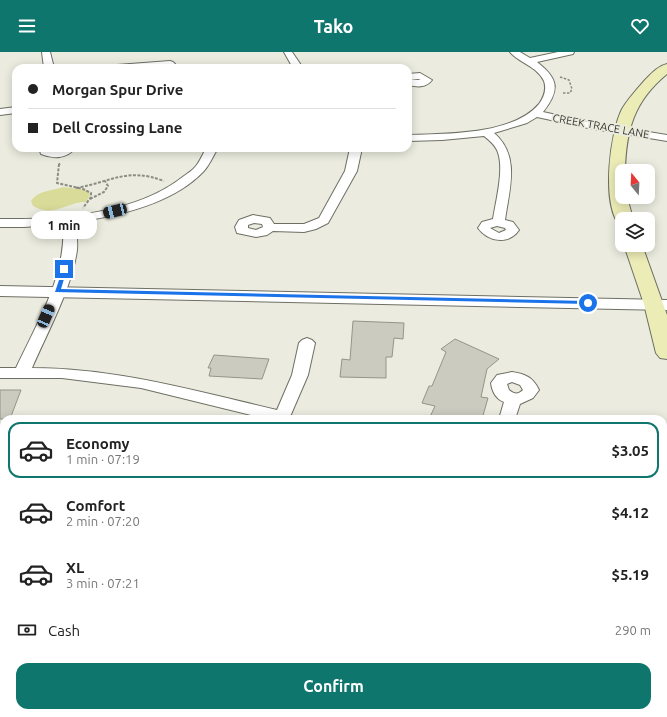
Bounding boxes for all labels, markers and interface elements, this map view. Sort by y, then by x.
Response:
icon: menu [16,15,38,37]
icon: heart [629,15,651,37]
text: Tako [314,16,353,36]
text: Morgan Spur Drive [52,81,183,98]
street label: CREEK TRACE LANE [552,112,650,140]
text: Dell Crossing Lane [52,119,182,136]
north arrow [615,164,655,204]
map controls [615,164,655,252]
car [102,202,128,220]
callout: 1 min [31,211,97,239]
button: layers [615,212,655,252]
text: 1 min [48,218,80,232]
route end [55,260,73,278]
route start [579,294,597,312]
car [36,303,56,329]
icon: car [18,432,54,468]
text: Economy [66,435,130,452]
text: $3.05 [611,442,649,459]
text: 1 min · 07:19 [66,452,140,466]
icon: car [18,494,54,530]
text: Comfort [66,497,125,514]
text: $4.12 [611,504,649,521]
text: 2 min · 07:20 [66,514,140,528]
icon: car [18,556,54,592]
text: XL [66,559,84,576]
text: $5.19 [611,566,649,583]
text: 3 min · 07:21 [66,576,140,590]
icon: cash [16,619,38,641]
text: Cash [48,622,80,639]
text: 290 m [615,623,651,637]
button: Confirm [16,663,651,709]

